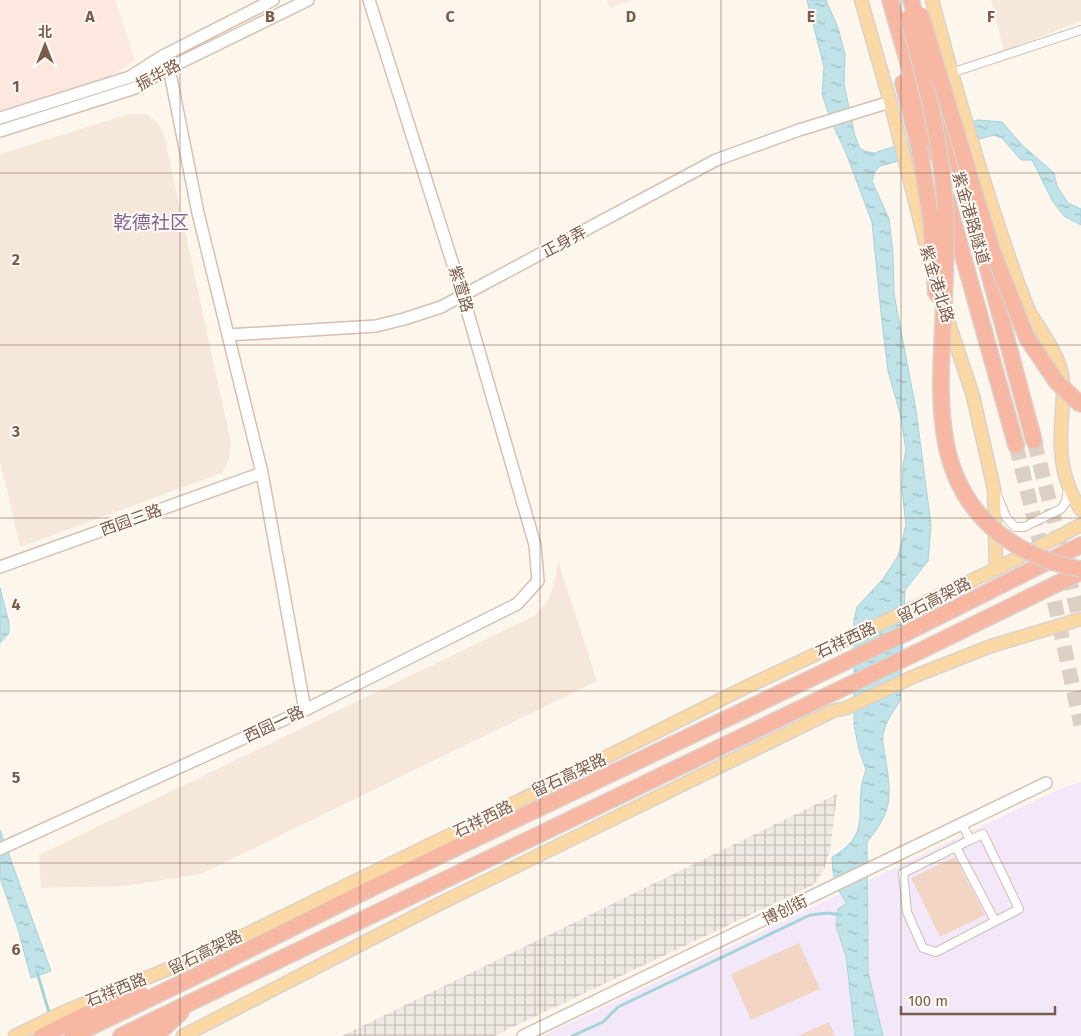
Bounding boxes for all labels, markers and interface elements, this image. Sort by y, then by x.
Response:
text: A [84,7,95,26]
text: B [265,7,275,26]
text: C [445,7,455,26]
text: D [626,7,636,26]
text: E [807,7,815,26]
text: F [987,7,995,26]
north arrow [20,20,70,70]
text: 北 [38,24,52,41]
street label: 振华路 [132,55,184,95]
text: 1 [12,77,20,96]
street label: 紫金港路隧道 [949,169,993,267]
district label: 乾德社区 [113,211,189,234]
street label: 正身弄 [538,222,590,262]
street label: 紫金港北路 [916,243,958,325]
text: 2 [12,250,20,269]
street label: 紫萱路 [445,263,477,315]
text: 3 [11,422,20,441]
street label: 西园三路 [98,500,164,540]
street label: 留石高架路 [894,573,974,627]
text: 4 [11,595,21,614]
street label: 石祥西路 [813,618,879,662]
street label: 西园一路 [241,702,307,746]
street label: 留石高架路 [529,749,609,801]
text: 5 [12,768,21,787]
street label: 石祥西路 [450,796,516,842]
street label: 博创街 [759,891,811,929]
street label: 留石高架路 [165,926,245,978]
text: 6 [11,940,21,959]
street label: 石祥西路 [83,969,149,1011]
scale bar [901,984,1055,1016]
text: 100 m [908,992,948,1010]

